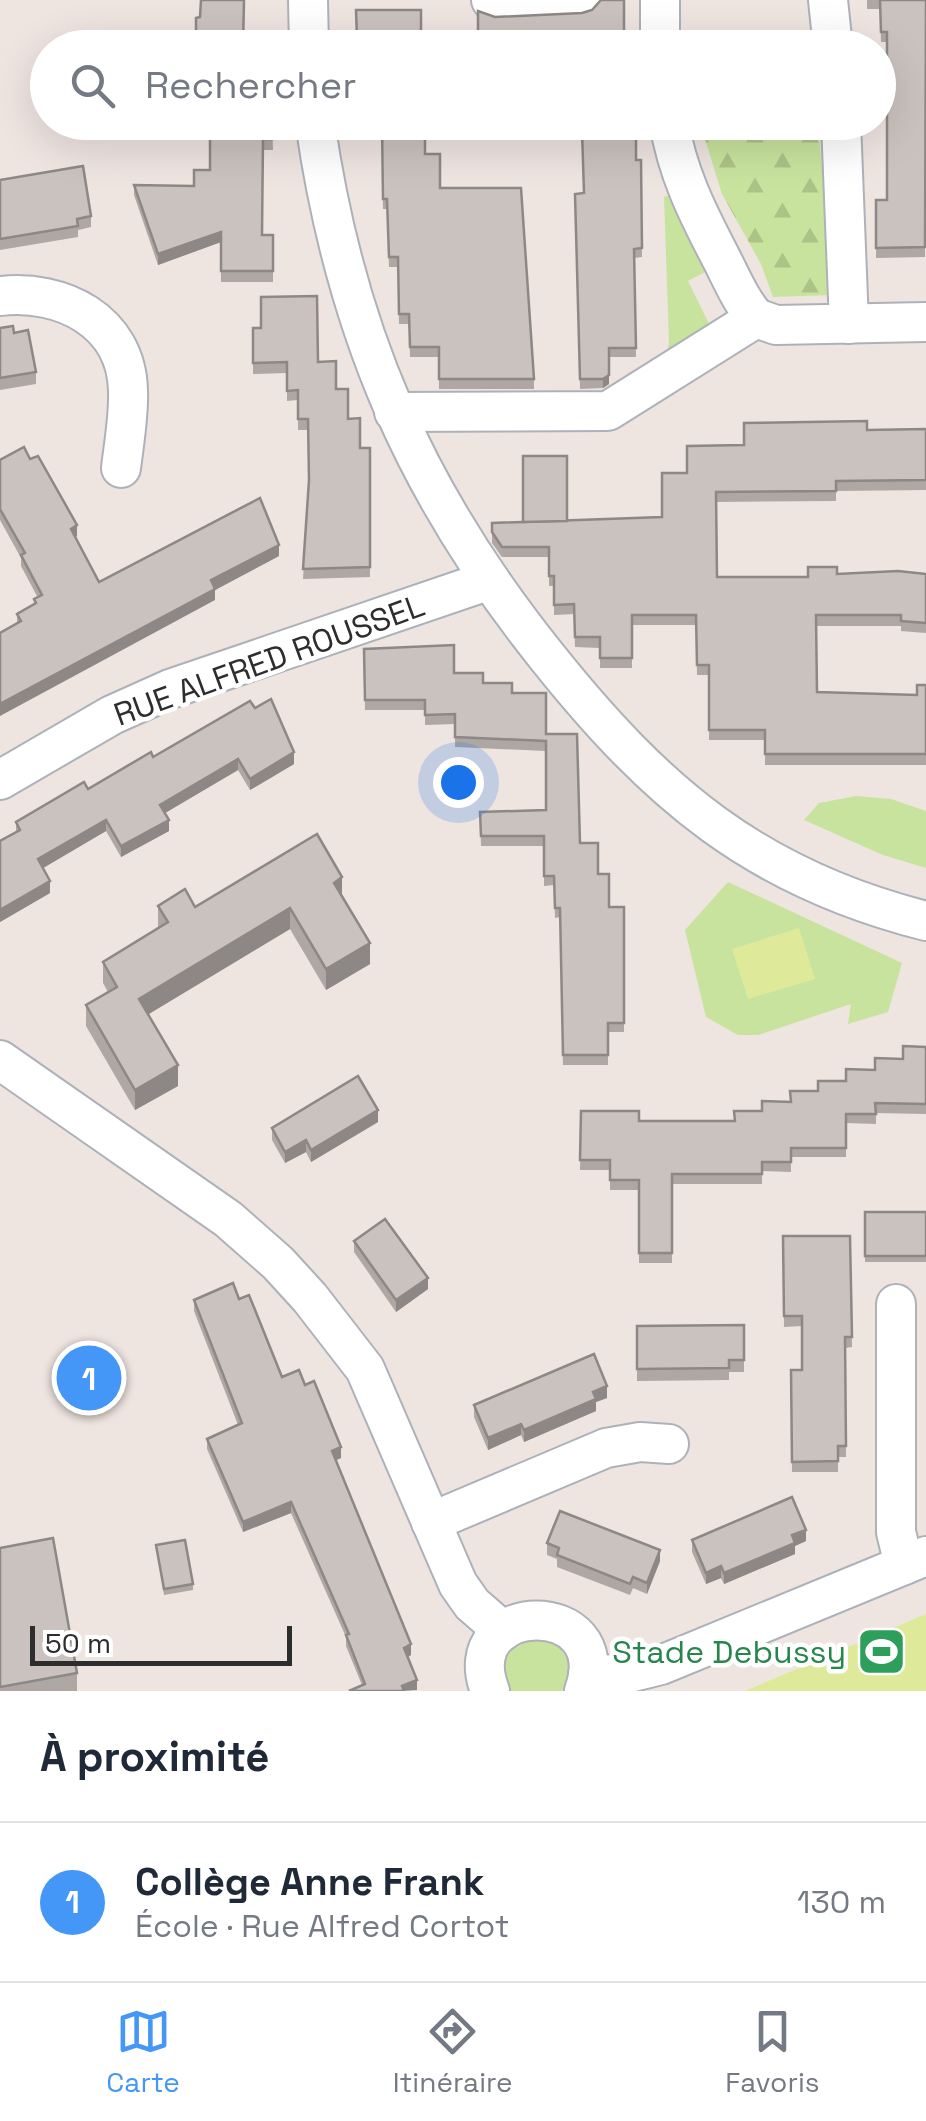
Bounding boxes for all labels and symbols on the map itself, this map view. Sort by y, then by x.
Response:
street label: RUE ALFRED ROUSSEL [108,585,430,735]
your location [433,757,484,808]
pin: 1 [56,1340,122,1416]
scale bar [30,1621,292,1666]
sports icon: Stade Debussy [855,1626,907,1678]
place label: Stade Debussy [612,1632,846,1672]

